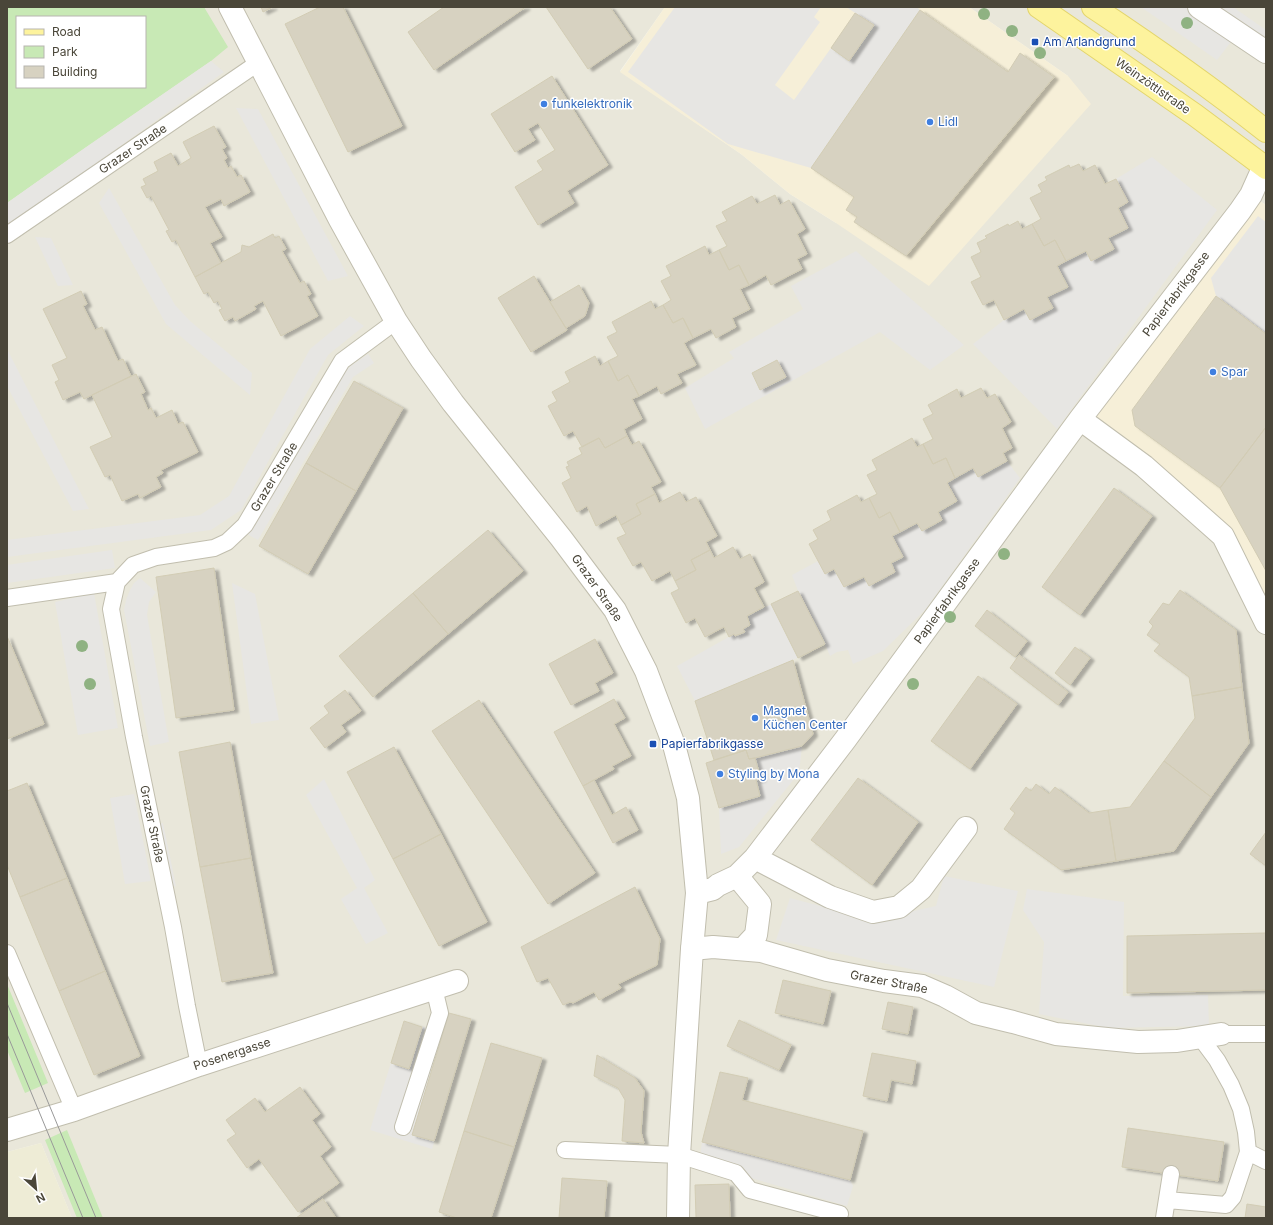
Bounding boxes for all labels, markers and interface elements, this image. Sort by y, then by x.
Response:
legend [16,16,146,88]
text: Road [52,24,81,39]
place label: Am Arlandgrund [1043,34,1136,49]
marker: Am Arlandgrund [1030,37,1040,47]
text: Park [52,44,78,59]
street label: Weinzöttlstraße [1113,54,1194,117]
text: Building [52,64,97,79]
place label: funkelektronik [552,96,633,111]
marker: funkelektronik [539,99,549,109]
place label: Lidl [938,114,958,129]
marker: Lidl [925,117,935,127]
street label: Grazer Straße [96,120,170,177]
street label: Papierfabrikgasse [1139,248,1212,339]
place label: Spar [1221,364,1248,379]
marker: Spar [1208,367,1218,377]
street label: Grazer Straße [247,439,300,514]
street label: Grazer Straße [569,551,626,624]
street label: Papierfabrikgasse [910,555,983,647]
place label: Magnet Küchen Center [763,703,848,732]
marker: Magnet Küchen Center [750,713,760,723]
place label: Papierfabrikgasse [661,736,763,751]
marker: Papierfabrikgasse [648,739,658,749]
place label: Styling by Mona [728,766,819,781]
marker: Styling by Mona [715,769,725,779]
street label: Grazer Straße [137,784,168,864]
street label: Grazer Straße [849,967,929,996]
street label: Posenergasse [191,1034,272,1073]
north arrow [16,1169,56,1209]
text: N [34,1190,47,1206]

